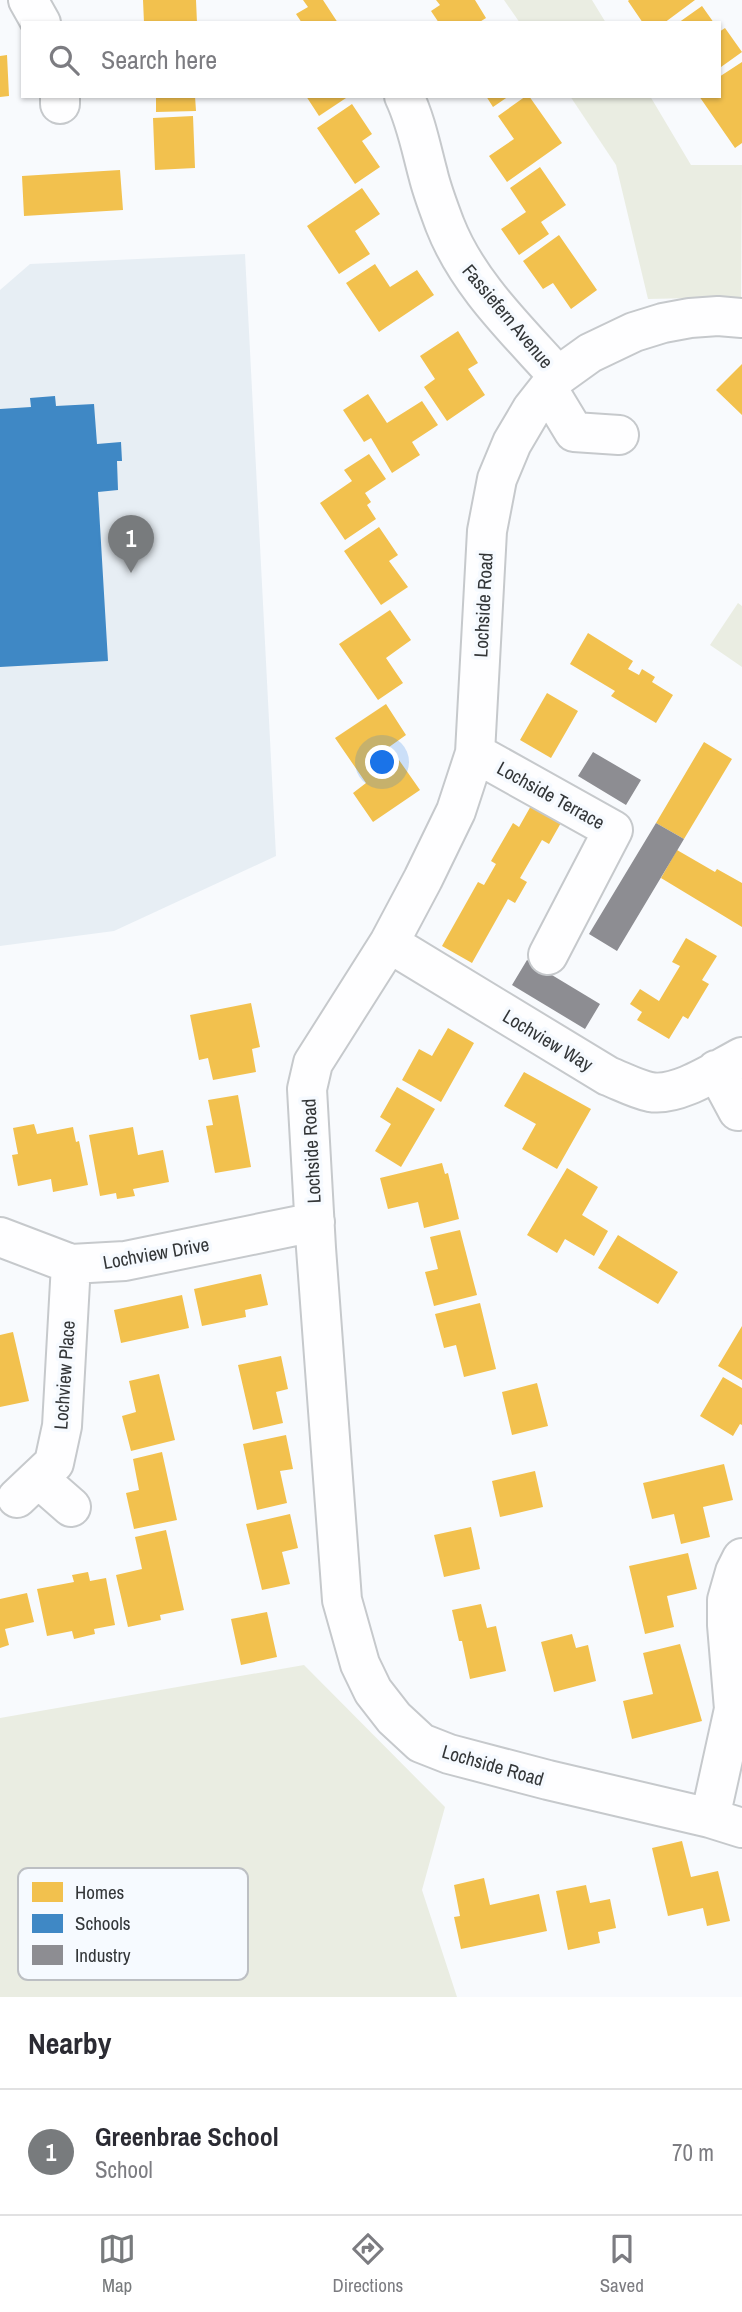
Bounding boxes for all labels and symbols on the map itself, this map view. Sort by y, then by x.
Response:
street label: Fassiefern Avenue [457,258,559,374]
pin: 1 [108,515,154,573]
street label: Lochside Road [467,552,499,658]
your location [365,745,399,779]
street label: Lochside Terrace [493,755,609,835]
street label: Lochview Way [498,1003,598,1077]
street label: Lochside Road [295,1098,327,1204]
street label: Lochview Drive [101,1231,211,1275]
street label: Lochview Place [47,1320,81,1430]
street label: Lochside Road [439,1738,547,1792]
legend [18,1868,248,1980]
text: Homes [75,1879,125,1905]
text: Schools [75,1910,131,1936]
text: Industry [75,1942,131,1968]

